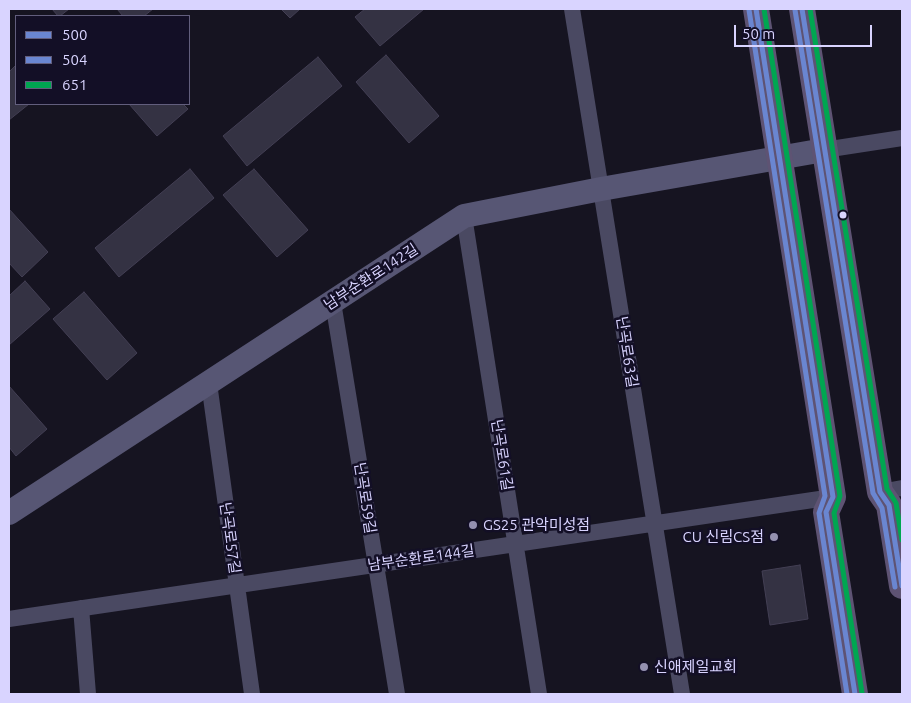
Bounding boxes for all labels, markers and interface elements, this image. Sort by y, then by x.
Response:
legend [15,15,190,105]
scale bar [736,15,874,47]
text: 50 m [742,25,775,42]
text: 500 [62,26,87,43]
text: 504 [62,51,87,68]
text: 651 [62,76,87,93]
unlabelled marker [838,210,848,220]
street label: 남부순환로142길 [321,240,421,314]
street label: 난곡로63길 [612,315,642,389]
street label: 난곡로61길 [487,418,517,492]
street label: 난곡로59길 [350,461,380,535]
street label: 난곡로57길 [216,501,244,575]
place label: GS25 관악미성점 [483,516,590,534]
marker: GS25 관악미성점 [467,519,479,531]
place label: CU 신림CS점 [683,528,764,546]
marker: CU 신림CS점 [768,531,780,543]
street label: 남부순환로144길 [366,542,476,574]
place label: 신애제일교회 [654,658,737,676]
marker: 신애제일교회 [638,661,650,673]

